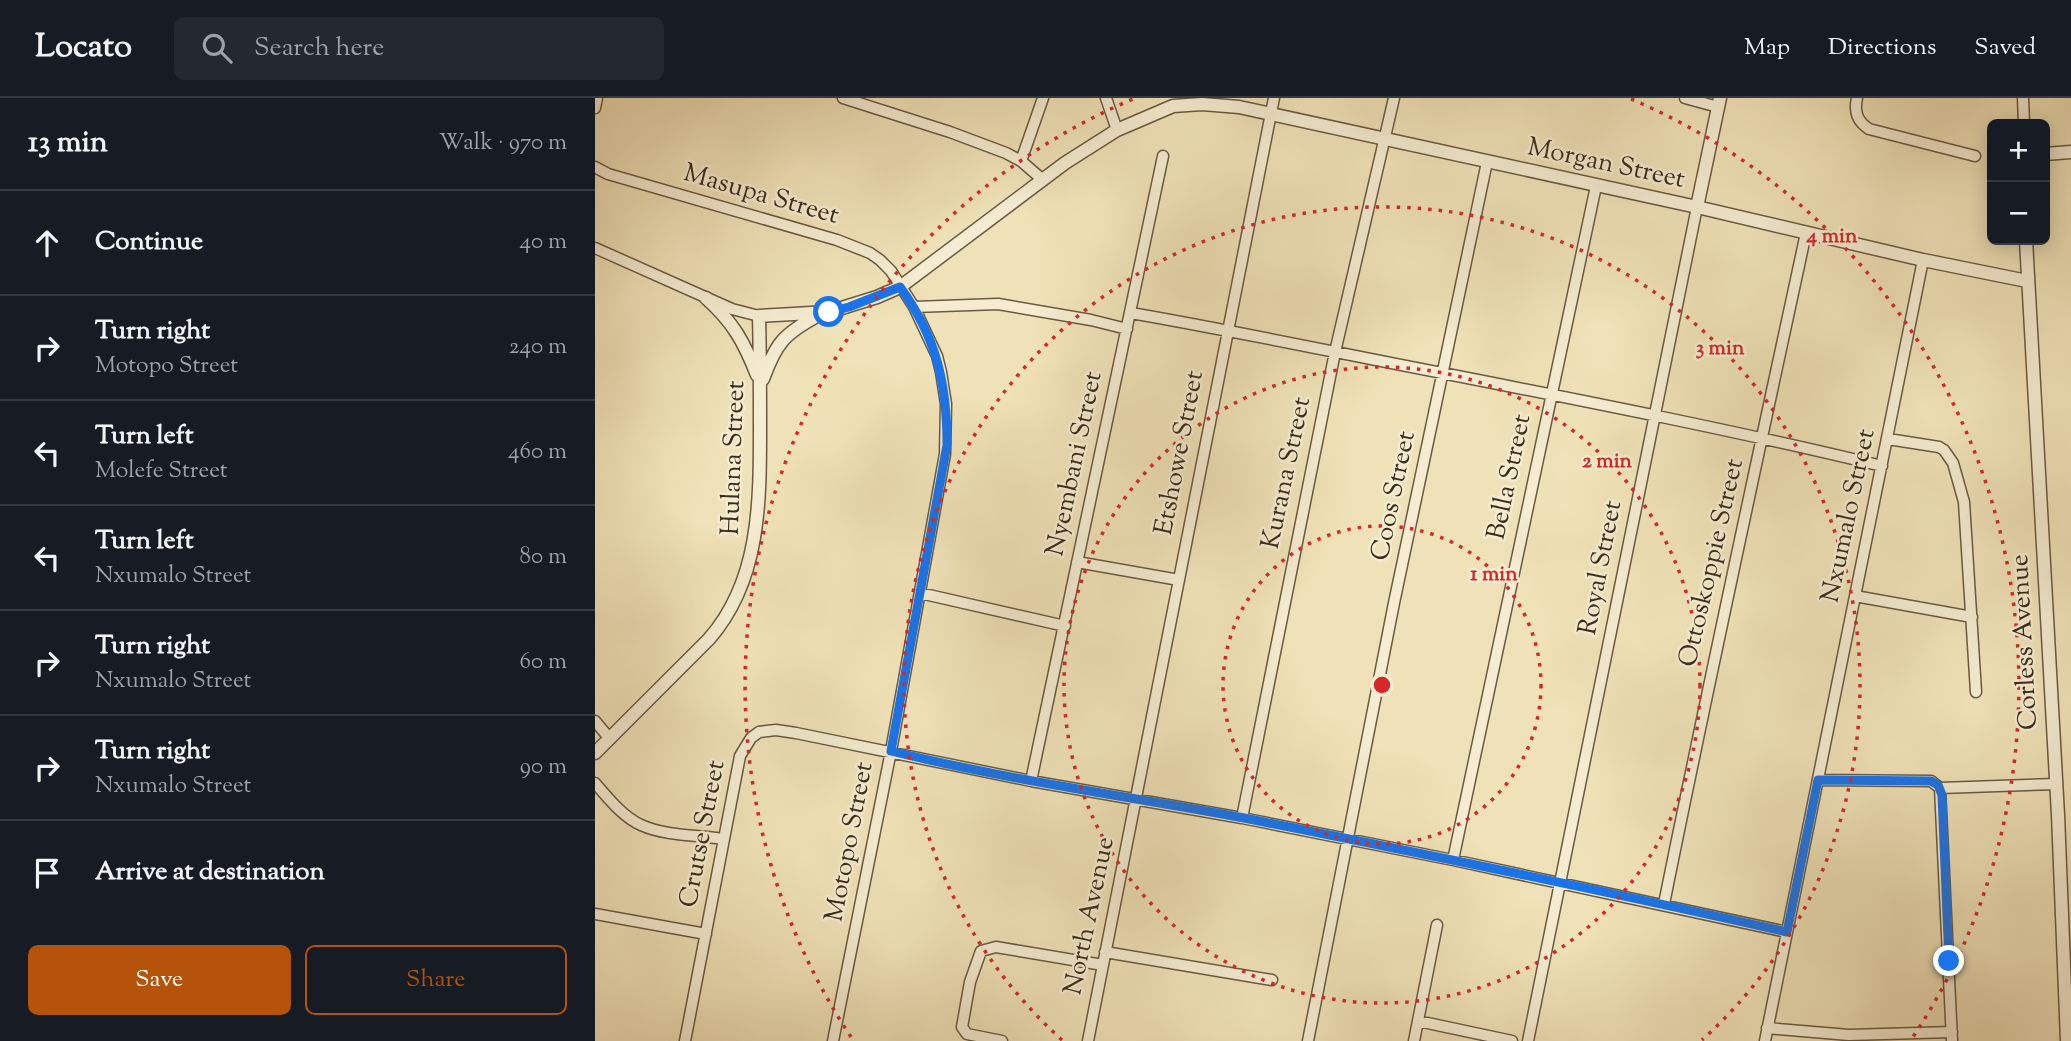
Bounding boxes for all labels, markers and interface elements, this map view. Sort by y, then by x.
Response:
search box [174,17,664,80]
text: Locato [35,24,132,72]
icon: search [198,29,236,67]
text: Search here [254,30,384,67]
text: Map [1744,31,1790,65]
text: Directions [1828,31,1936,65]
text: Saved [1974,31,2036,65]
map controls [1987,119,2050,245]
button: + [1987,119,2050,182]
text: 13 min [28,122,108,165]
text: Walk · 970 m [439,127,567,160]
street label: Morgan Street [1524,129,1688,199]
street label: Masupa Street [679,155,843,235]
button: − [1987,182,2050,245]
text: 4 min [1806,222,1858,252]
icon: ahead [28,224,66,262]
text: Continue [95,224,203,261]
text: 40 m [520,226,567,259]
route start [813,296,844,327]
text: Turn right [95,313,210,350]
icon: right [28,329,66,367]
text: 240 m [509,331,567,364]
text: 3 min [1696,334,1745,364]
text: Motopo Street [95,350,238,383]
street label: Nyembani Street [1037,368,1113,560]
street label: Etshowe Street [1146,368,1214,538]
street label: Hulana Street [713,380,755,536]
street label: Kurana Street [1253,393,1321,552]
street label: Bella Street [1479,411,1541,543]
text: Turn left [95,418,194,455]
street label: Nxumalo Street [1813,426,1886,606]
street label: Coos Street [1362,428,1426,564]
icon: left [28,434,66,472]
text: 460 m [508,436,567,469]
text: 2 min [1582,447,1633,477]
text: Molefe Street [95,455,228,488]
street label: Ottoskoppie Street [1670,455,1754,671]
street label: Royal Street [1570,498,1632,638]
text: Turn left [95,523,194,560]
icon: left [28,539,66,577]
text: 80 m [519,541,567,574]
street label: Corless Avenue [2002,553,2048,731]
text: Nxumalo Street [95,560,251,593]
text: 1 min [1470,560,1518,590]
text: Turn right [95,628,210,665]
icon: right [28,644,66,682]
text: 60 m [519,646,567,679]
text: Nxumalo Street [95,665,251,698]
centre of rings [1370,673,1394,697]
text: Turn right [95,733,210,770]
icon: right [28,749,66,787]
text: 90 m [520,751,567,784]
street label: Crutse Street [671,757,735,911]
street label: Motopo Street [816,759,884,925]
text: Nxumalo Street [95,770,251,803]
street label: North Avenue [1055,833,1125,999]
icon: arrive [28,854,66,892]
text: Arrive at destination [95,854,325,891]
button: Save [28,945,291,1015]
button: Share [305,945,567,1015]
route end [1933,945,1964,976]

